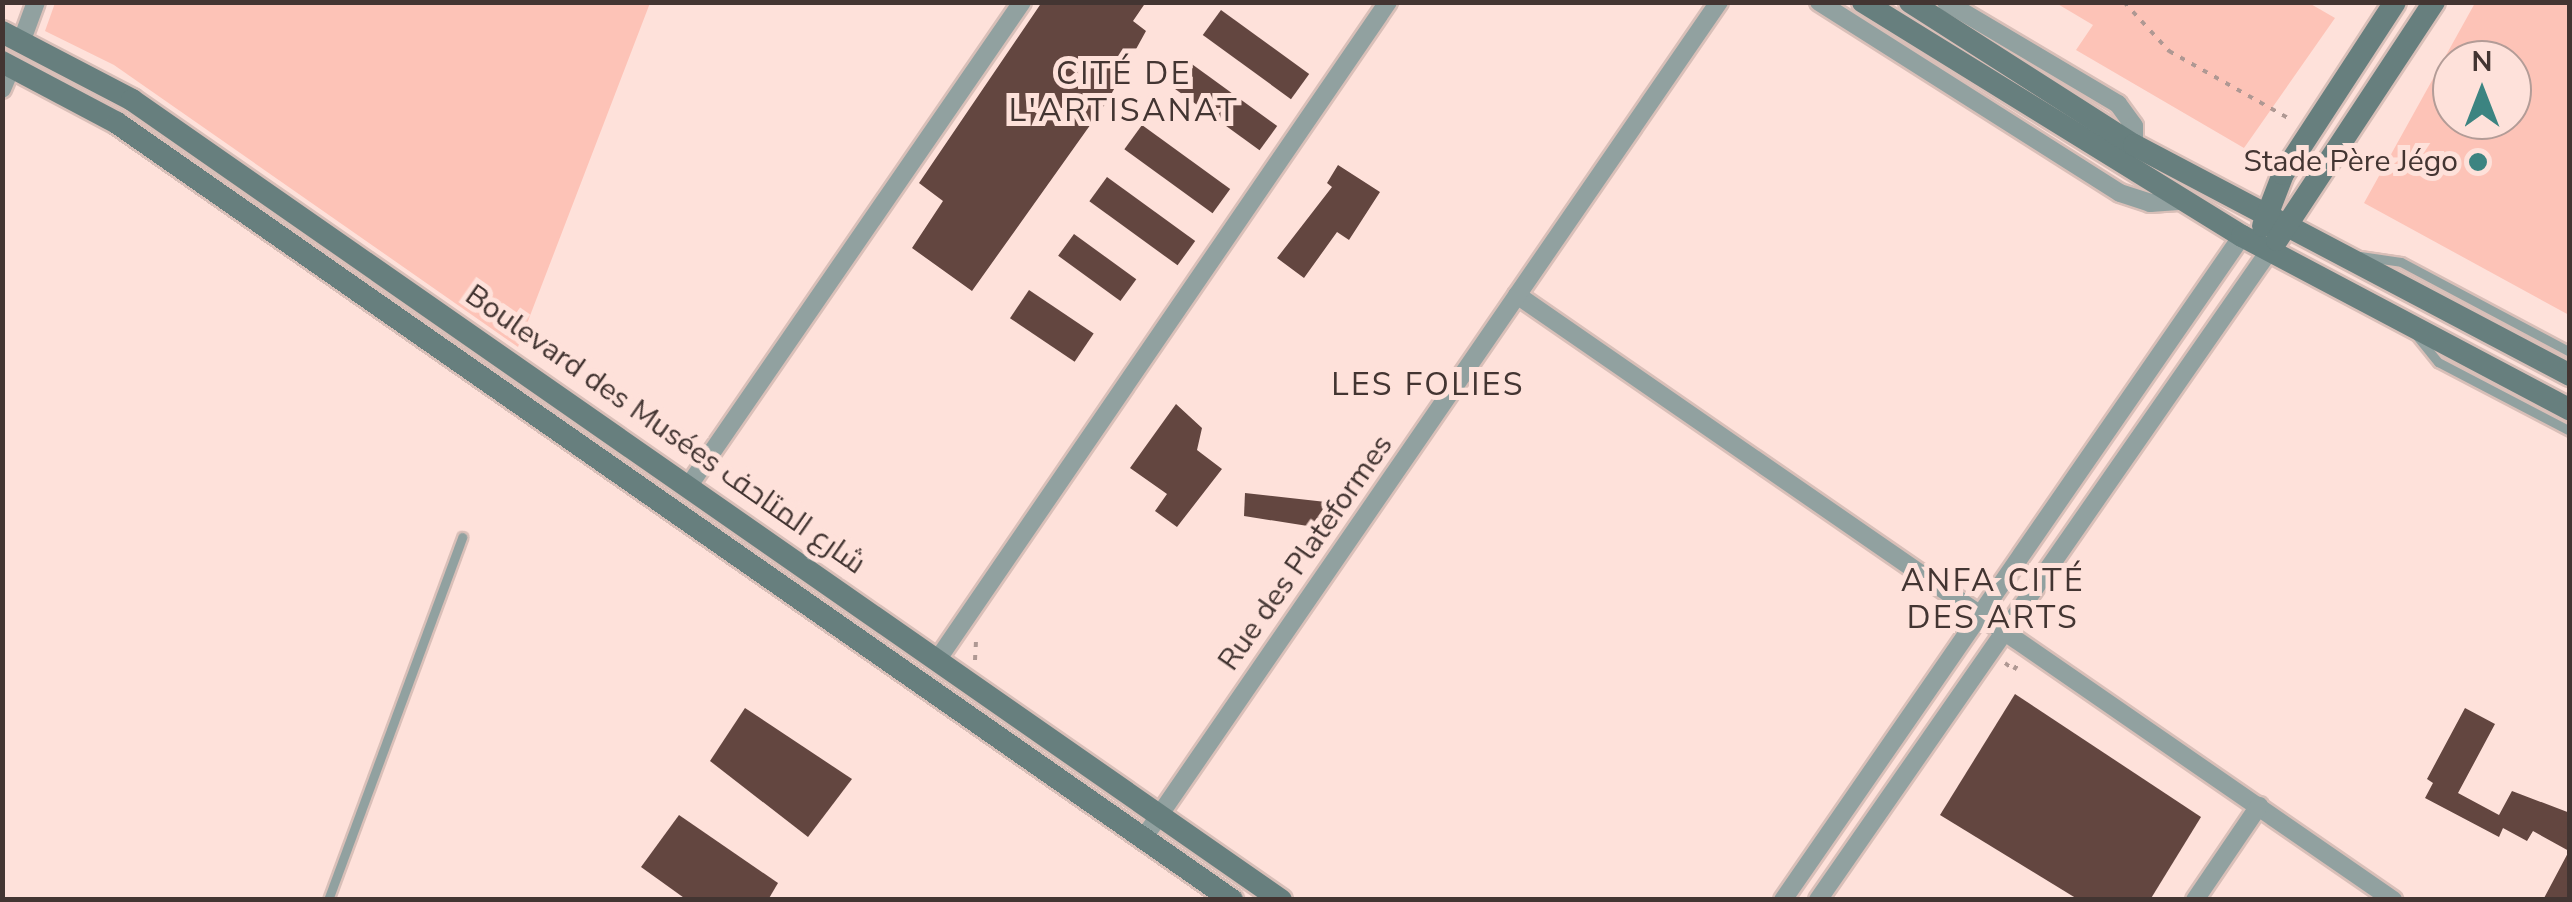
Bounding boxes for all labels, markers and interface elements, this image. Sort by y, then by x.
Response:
north arrow [2432,40,2532,140]
text: N [2472,43,2492,81]
district label: CITÉ DE L'ARTISANAT [1009,56,1239,131]
place label: Stade Père Jégo [2244,144,2458,180]
marker: Stade Père Jégo [2467,151,2489,173]
street label: Boulevard des Musées شارع المتاحف [458,278,872,582]
district label: LES FOLIES [1331,366,1525,404]
street label: Rue des Plateformes [1211,428,1401,678]
district label: ANFA CITÉ DES ARTS [1901,563,2085,638]

